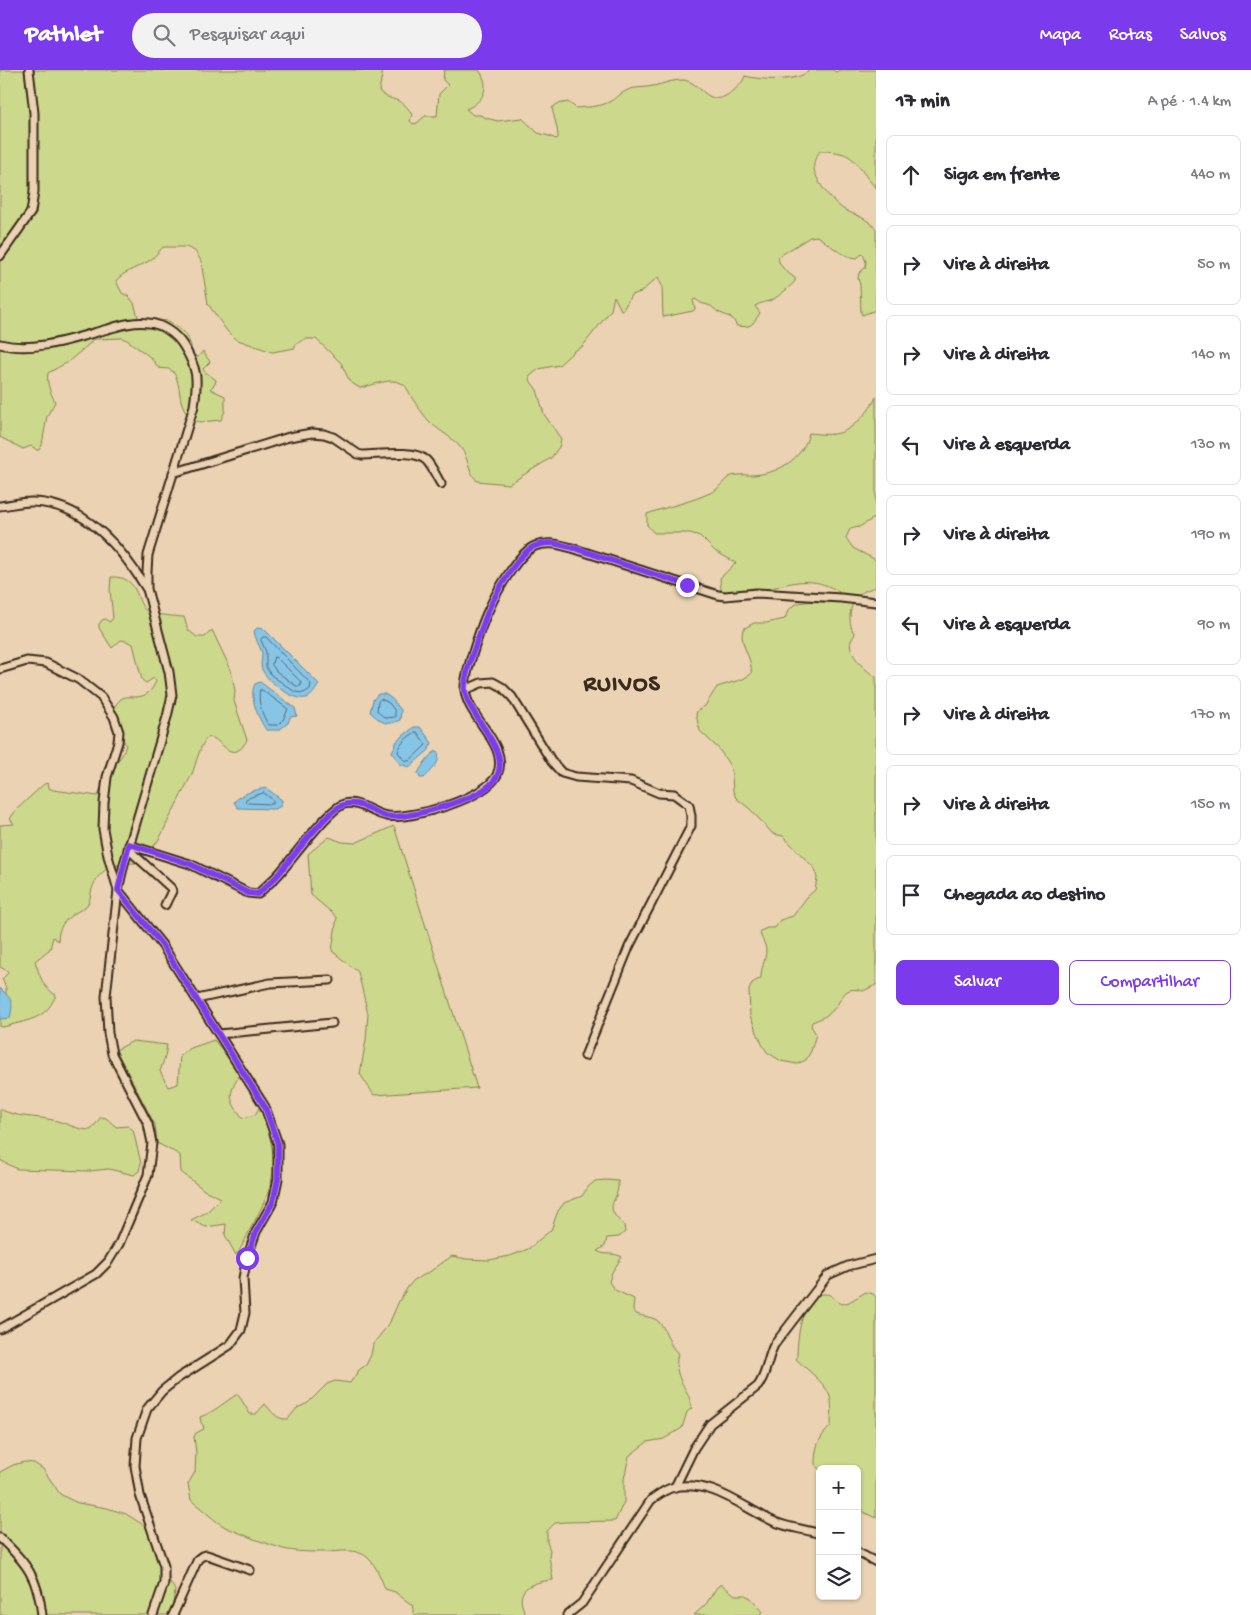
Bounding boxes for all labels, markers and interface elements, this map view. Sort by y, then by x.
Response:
search box [132,13,482,58]
text: Pathlet [25,21,102,50]
icon: search [150,21,178,49]
text: Pesquisar aqui [190,24,305,47]
text: Mapa [1040,25,1081,46]
text: Rotas [1109,25,1152,46]
text: Salvos [1180,25,1226,46]
text: 17 min [896,90,950,115]
text: A pé · 1.4 km [1148,93,1231,112]
icon: ahead [897,161,925,189]
text: Siga em frente [944,164,1060,187]
text: 440 m [1191,166,1230,185]
icon: right [897,251,925,279]
text: Vire à direita [944,254,1049,277]
text: 50 m [1197,256,1230,275]
icon: right [897,341,925,369]
text: Vire à direita [944,344,1049,367]
text: 140 m [1192,346,1230,365]
icon: left [897,431,925,459]
text: Vire à esquerda [944,434,1070,457]
text: 130 m [1191,436,1230,455]
icon: right [897,521,925,549]
text: Vire à direita [944,524,1049,547]
text: 190 m [1191,526,1230,545]
route end [676,574,699,597]
icon: left [897,611,925,639]
text: Vire à esquerda [944,614,1070,637]
text: 90 m [1198,616,1230,635]
district label: RUIVOS [582,671,661,700]
icon: right [897,701,925,729]
text: Vire à direita [944,704,1049,727]
text: 170 m [1191,706,1230,725]
icon: right [897,791,925,819]
text: Vire à direita [944,794,1049,817]
text: 150 m [1191,796,1230,815]
icon: arrive [897,881,925,909]
text: Chegada ao destino [944,884,1105,907]
button: Salvar [896,960,1059,1005]
button: Compartilhar [1069,960,1231,1005]
route start [236,1247,259,1270]
map controls [816,1465,861,1600]
button: + [816,1465,861,1510]
button: − [816,1510,861,1555]
button: layers [816,1555,861,1600]

